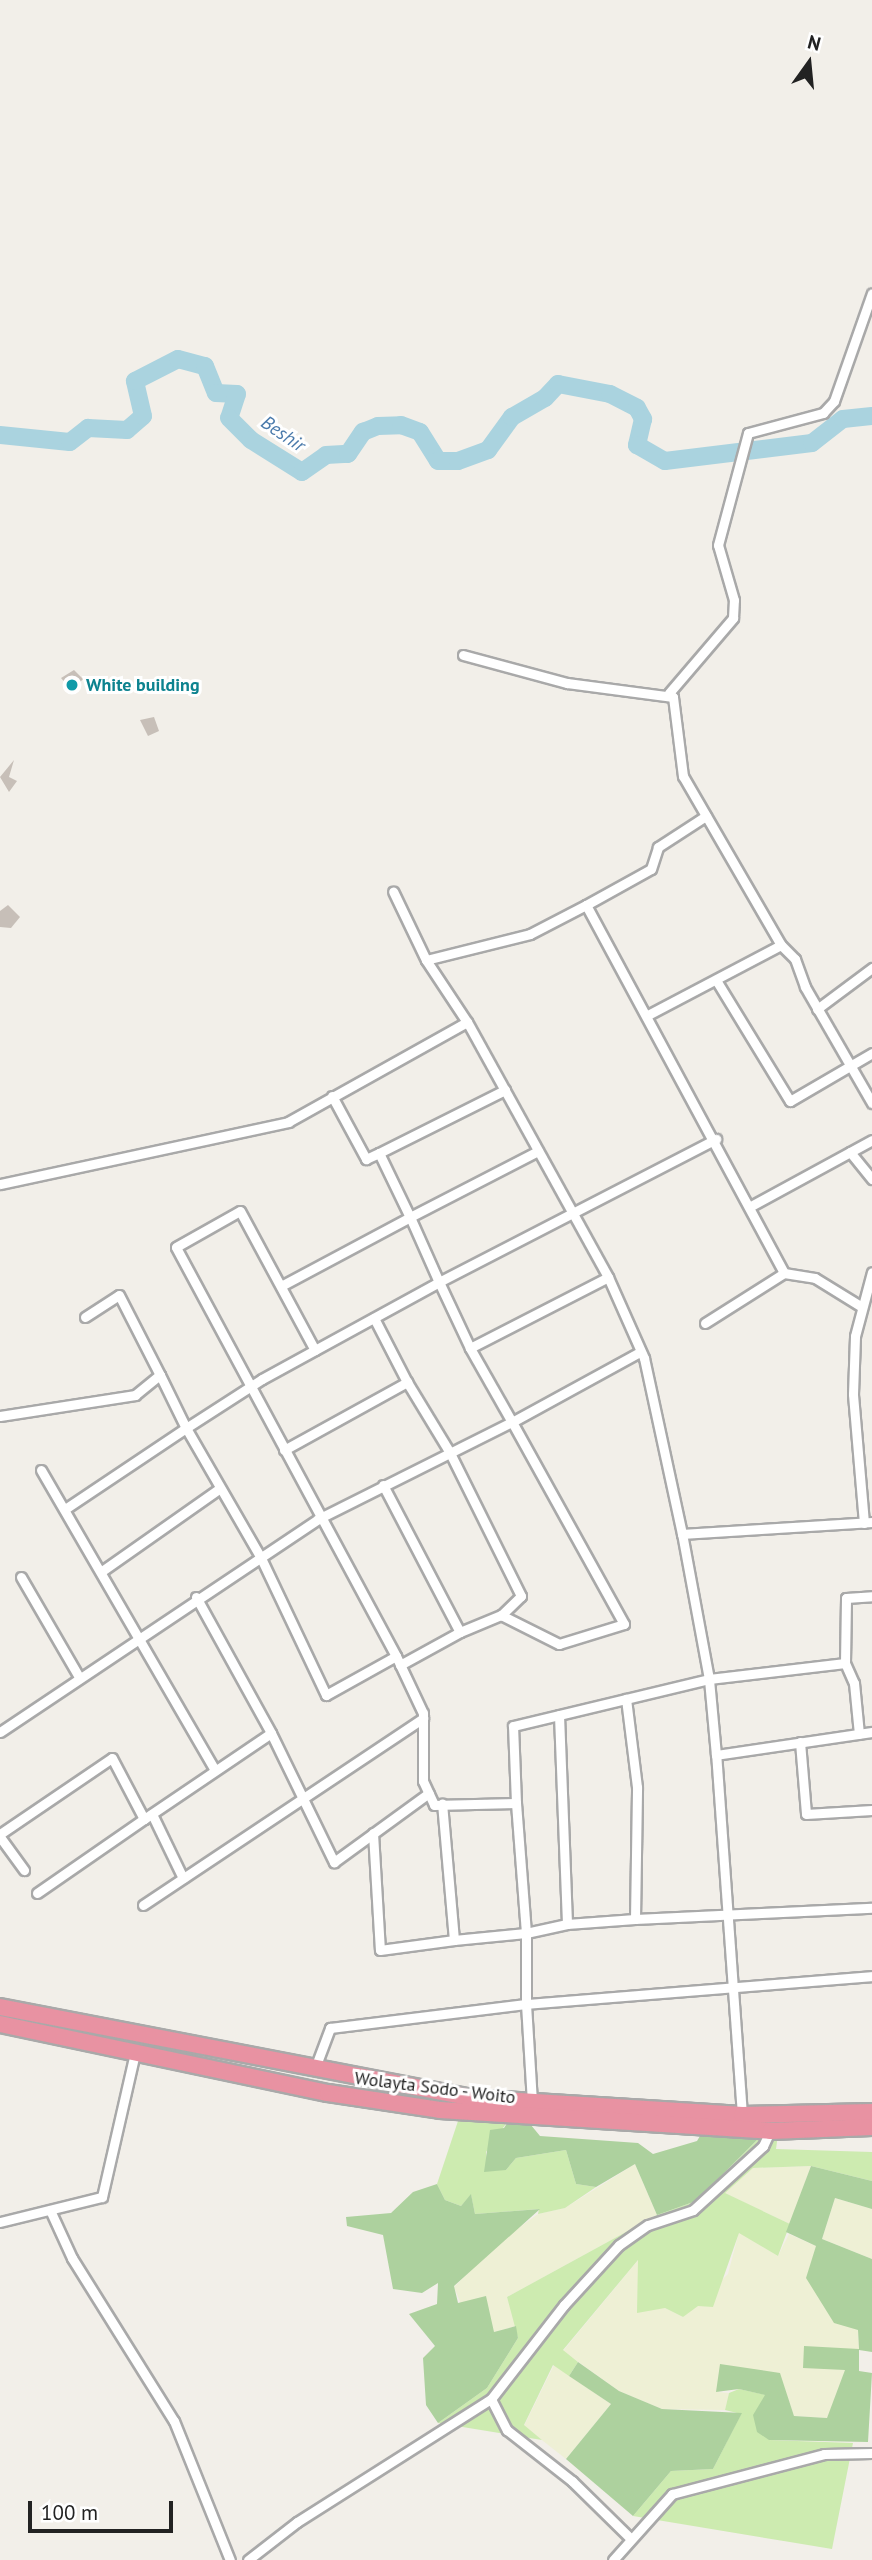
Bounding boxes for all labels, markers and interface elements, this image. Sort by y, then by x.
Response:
north arrow [774,28,844,98]
text: N [805,30,824,56]
water label: Beshir [257,411,309,457]
place label: White building [86,674,200,696]
marker: White building [64,677,80,693]
street label: Wolayta Sodo - Woito [352,2067,518,2109]
scale bar [32,2486,177,2530]
text: 100 m [41,2499,98,2526]

